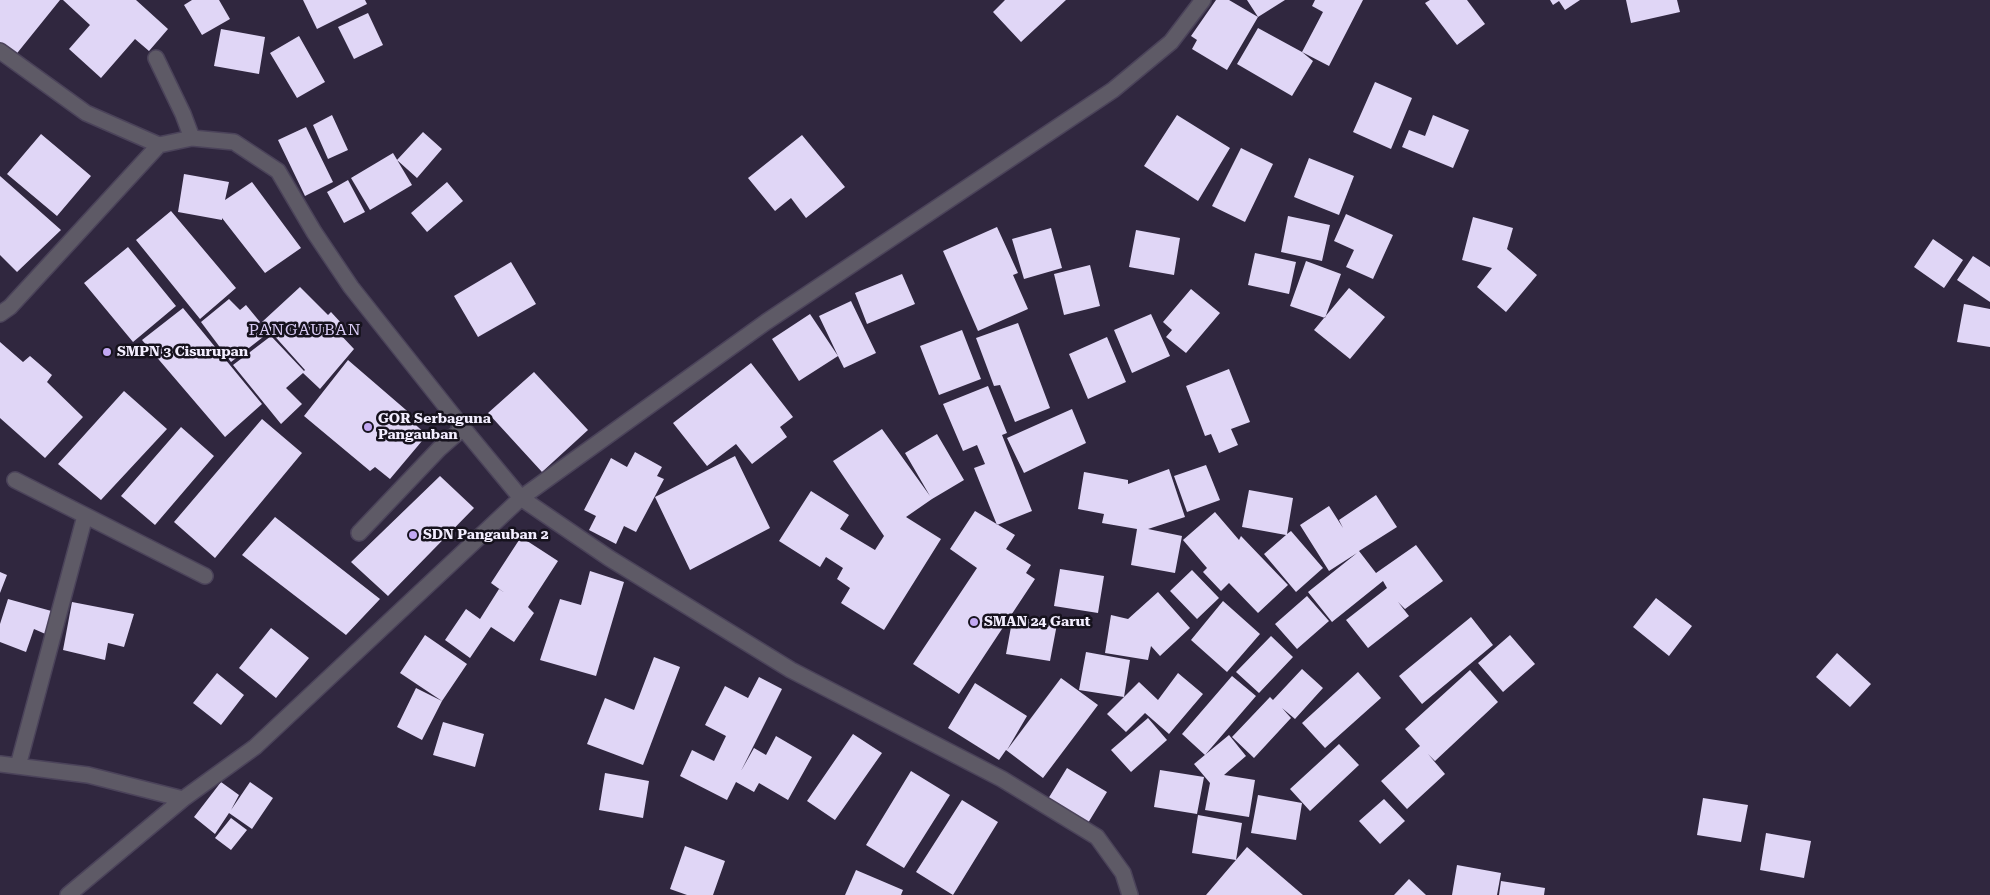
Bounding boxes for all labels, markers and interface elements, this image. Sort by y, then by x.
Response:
district label: PANGAUBAN [247,320,363,340]
place label: SMPN 3 Cisurupan [117,344,248,360]
marker: SMPN 3 Cisurupan [101,346,113,358]
place label: GOR Serbaguna Pangauban [378,411,491,444]
marker: GOR Serbaguna Pangauban [362,421,374,433]
place label: SDN Pangauban 2 [423,527,548,543]
marker: SDN Pangauban 2 [407,529,419,541]
place label: SMAN 24 Garut [984,614,1091,630]
marker: SMAN 24 Garut [968,616,980,628]

